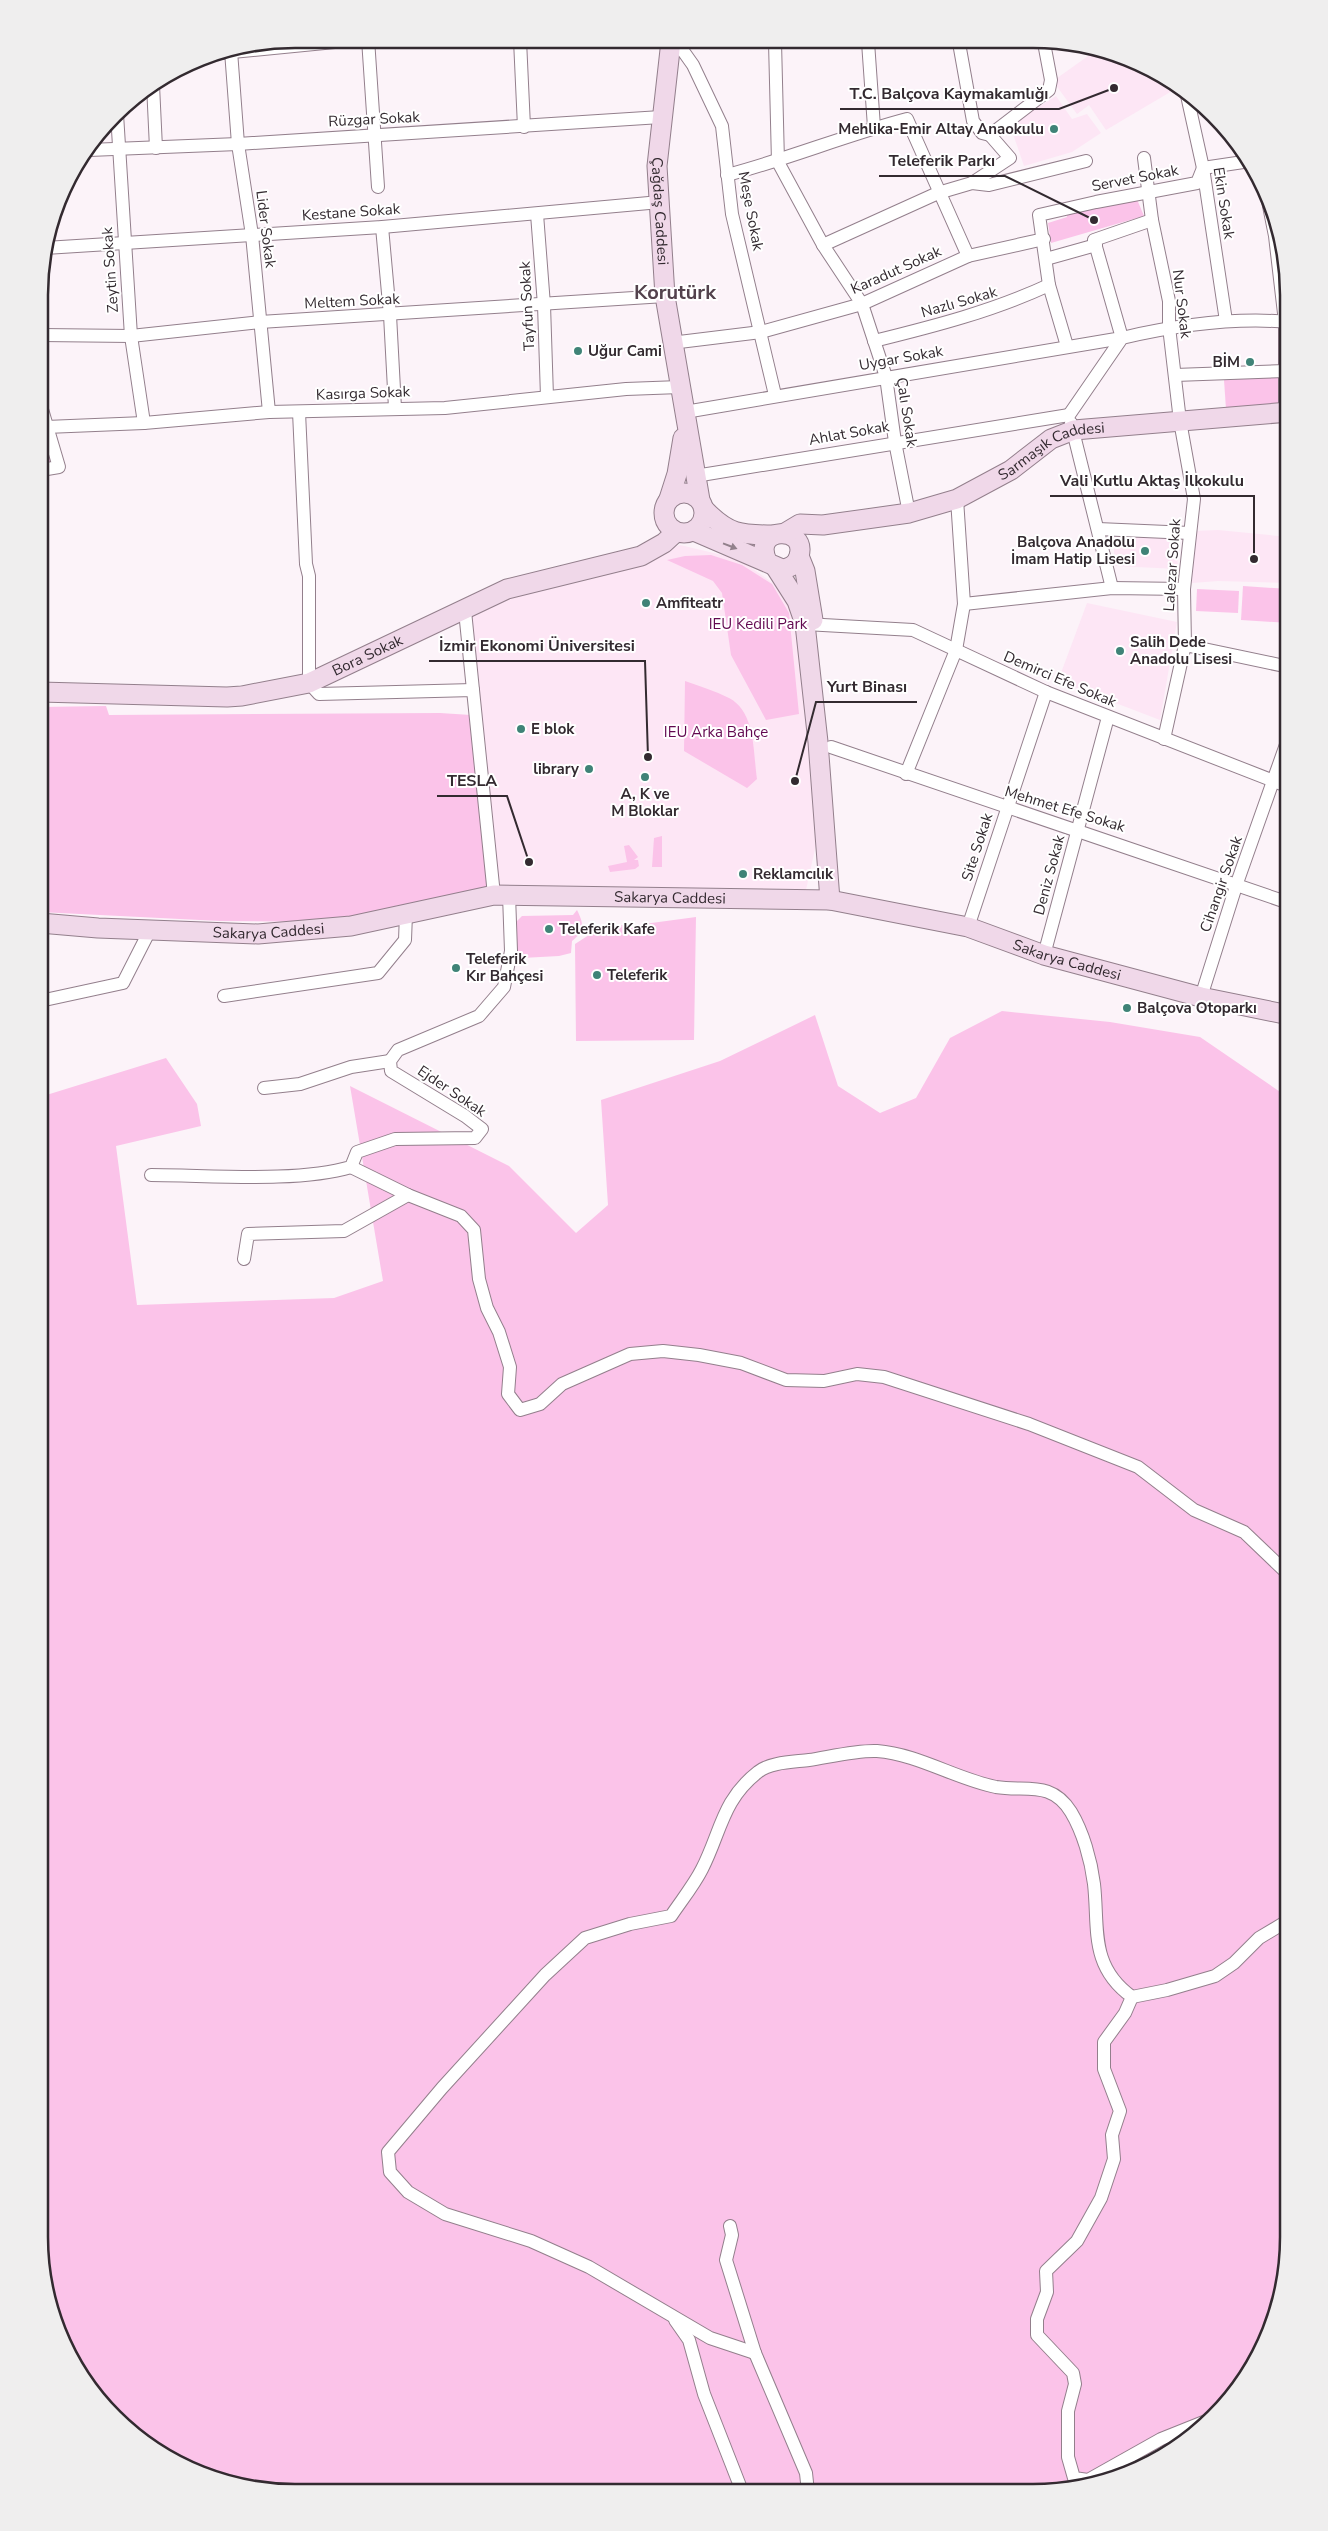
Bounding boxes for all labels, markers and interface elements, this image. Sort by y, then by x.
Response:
callout: T.C. Balçova Kaymakamlığı [840,78,1059,109]
text: T.C. Balçova Kaymakamlığı [850,83,1048,105]
street label: Rüzgar Sokak [328,107,421,131]
place label: Mehlika-Emir Altay Anaokulu [838,119,1044,139]
marker: Mehlika-Emir Altay Anaokulu [1048,123,1060,135]
callout: Teleferik Parkı [879,145,1005,176]
text: Teleferik Parkı [889,150,995,172]
street label: Çağdaş Caddesi [647,156,673,266]
street label: Servet Sokak [1090,160,1181,196]
street label: Ekin Sokak [1208,166,1240,241]
street label: Meşe Sokak [734,170,769,253]
street label: Lider Sokak [251,189,281,269]
street label: Kestane Sokak [301,199,401,225]
street label: Zeytin Sokak [97,226,123,314]
street label: Karadut Sokak [847,241,945,299]
street label: Tayfun Sokak [515,260,539,351]
street label: Nur Sokak [1168,268,1196,340]
district label: Korutürk [634,279,717,306]
street label: Nazlı Sokak [919,281,1000,322]
street label: Meltem Sokak [304,288,401,313]
place label: Uğur Cami [588,341,662,361]
street label: Uygar Sokak [857,341,945,375]
marker: Uğur Cami [572,345,584,357]
place label: BİM [1212,352,1240,372]
marker: BİM [1244,356,1256,368]
street label: Çalı Sokak [892,376,922,449]
street label: Kasırga Sokak [316,381,411,405]
street label: Ahlat Sokak [807,416,891,450]
street label: Sarmaşık Caddesi [994,417,1105,485]
callout: Vali Kutlu Aktaş İlkokulu [1050,465,1254,496]
text: Vali Kutlu Aktaş İlkokulu [1059,470,1244,492]
street label: Lalezar Sokak [1159,517,1185,612]
place label: Balçova Anadolu İmam Hatip Lisesi [1011,532,1135,569]
one-way arrow [723,542,738,550]
marker: Balçova Anadolu İmam Hatip Lisesi [1139,545,1151,557]
place label: Amfiteatr [656,593,723,613]
marker: Amfiteatr [640,597,652,609]
park label: IEU Kedili Park [709,614,808,634]
street label: Bora Sokak [329,630,406,681]
callout: İzmir Ekonomi Üniversitesi [429,630,645,661]
place label: Salih Dede Anadolu Lisesi [1130,632,1232,669]
text: İzmir Ekonomi Üniversitesi [439,635,635,657]
marker: Salih Dede Anadolu Lisesi [1114,645,1126,657]
street label: Demirci Efe Sokak [1001,646,1120,712]
callout: Yurt Binası [816,671,917,702]
text: Yurt Binası [826,676,907,698]
place label: E blok [531,719,575,739]
park label: IEU Arka Bahçe [664,722,768,742]
marker: E blok [515,723,527,735]
place label: library [533,759,579,779]
marker: library [583,763,595,775]
callout: TESLA [437,765,507,796]
text: TESLA [447,770,497,792]
marker: A, K ve M Bloklar [639,771,651,783]
street label: Mehmet Efe Sokak [1002,781,1128,837]
place label: A, K ve M Bloklar [611,784,679,821]
street label: Site Sokak [957,810,998,883]
street label: Deniz Sokak [1029,832,1069,917]
street label: Cihangir Sokak [1195,833,1247,935]
place label: Reklamcılık [753,864,834,884]
marker: Reklamcılık [737,868,749,880]
street label: Sakarya Caddesi [614,887,726,908]
street label: Sakarya Caddesi [212,918,325,944]
place label: Teleferik Kafe [559,919,655,939]
marker: Teleferik Kafe [543,923,555,935]
street label: Sakarya Caddesi [1010,934,1123,985]
place label: Teleferik Kır Bahçesi [466,949,543,986]
marker: Teleferik Kır Bahçesi [450,962,462,974]
place label: Teleferik [607,965,668,985]
marker: Teleferik [591,969,603,981]
place label: Balçova Otoparkı [1137,998,1257,1018]
marker: Balçova Otoparkı [1121,1002,1133,1014]
street label: Ejder Sokak [414,1061,491,1122]

